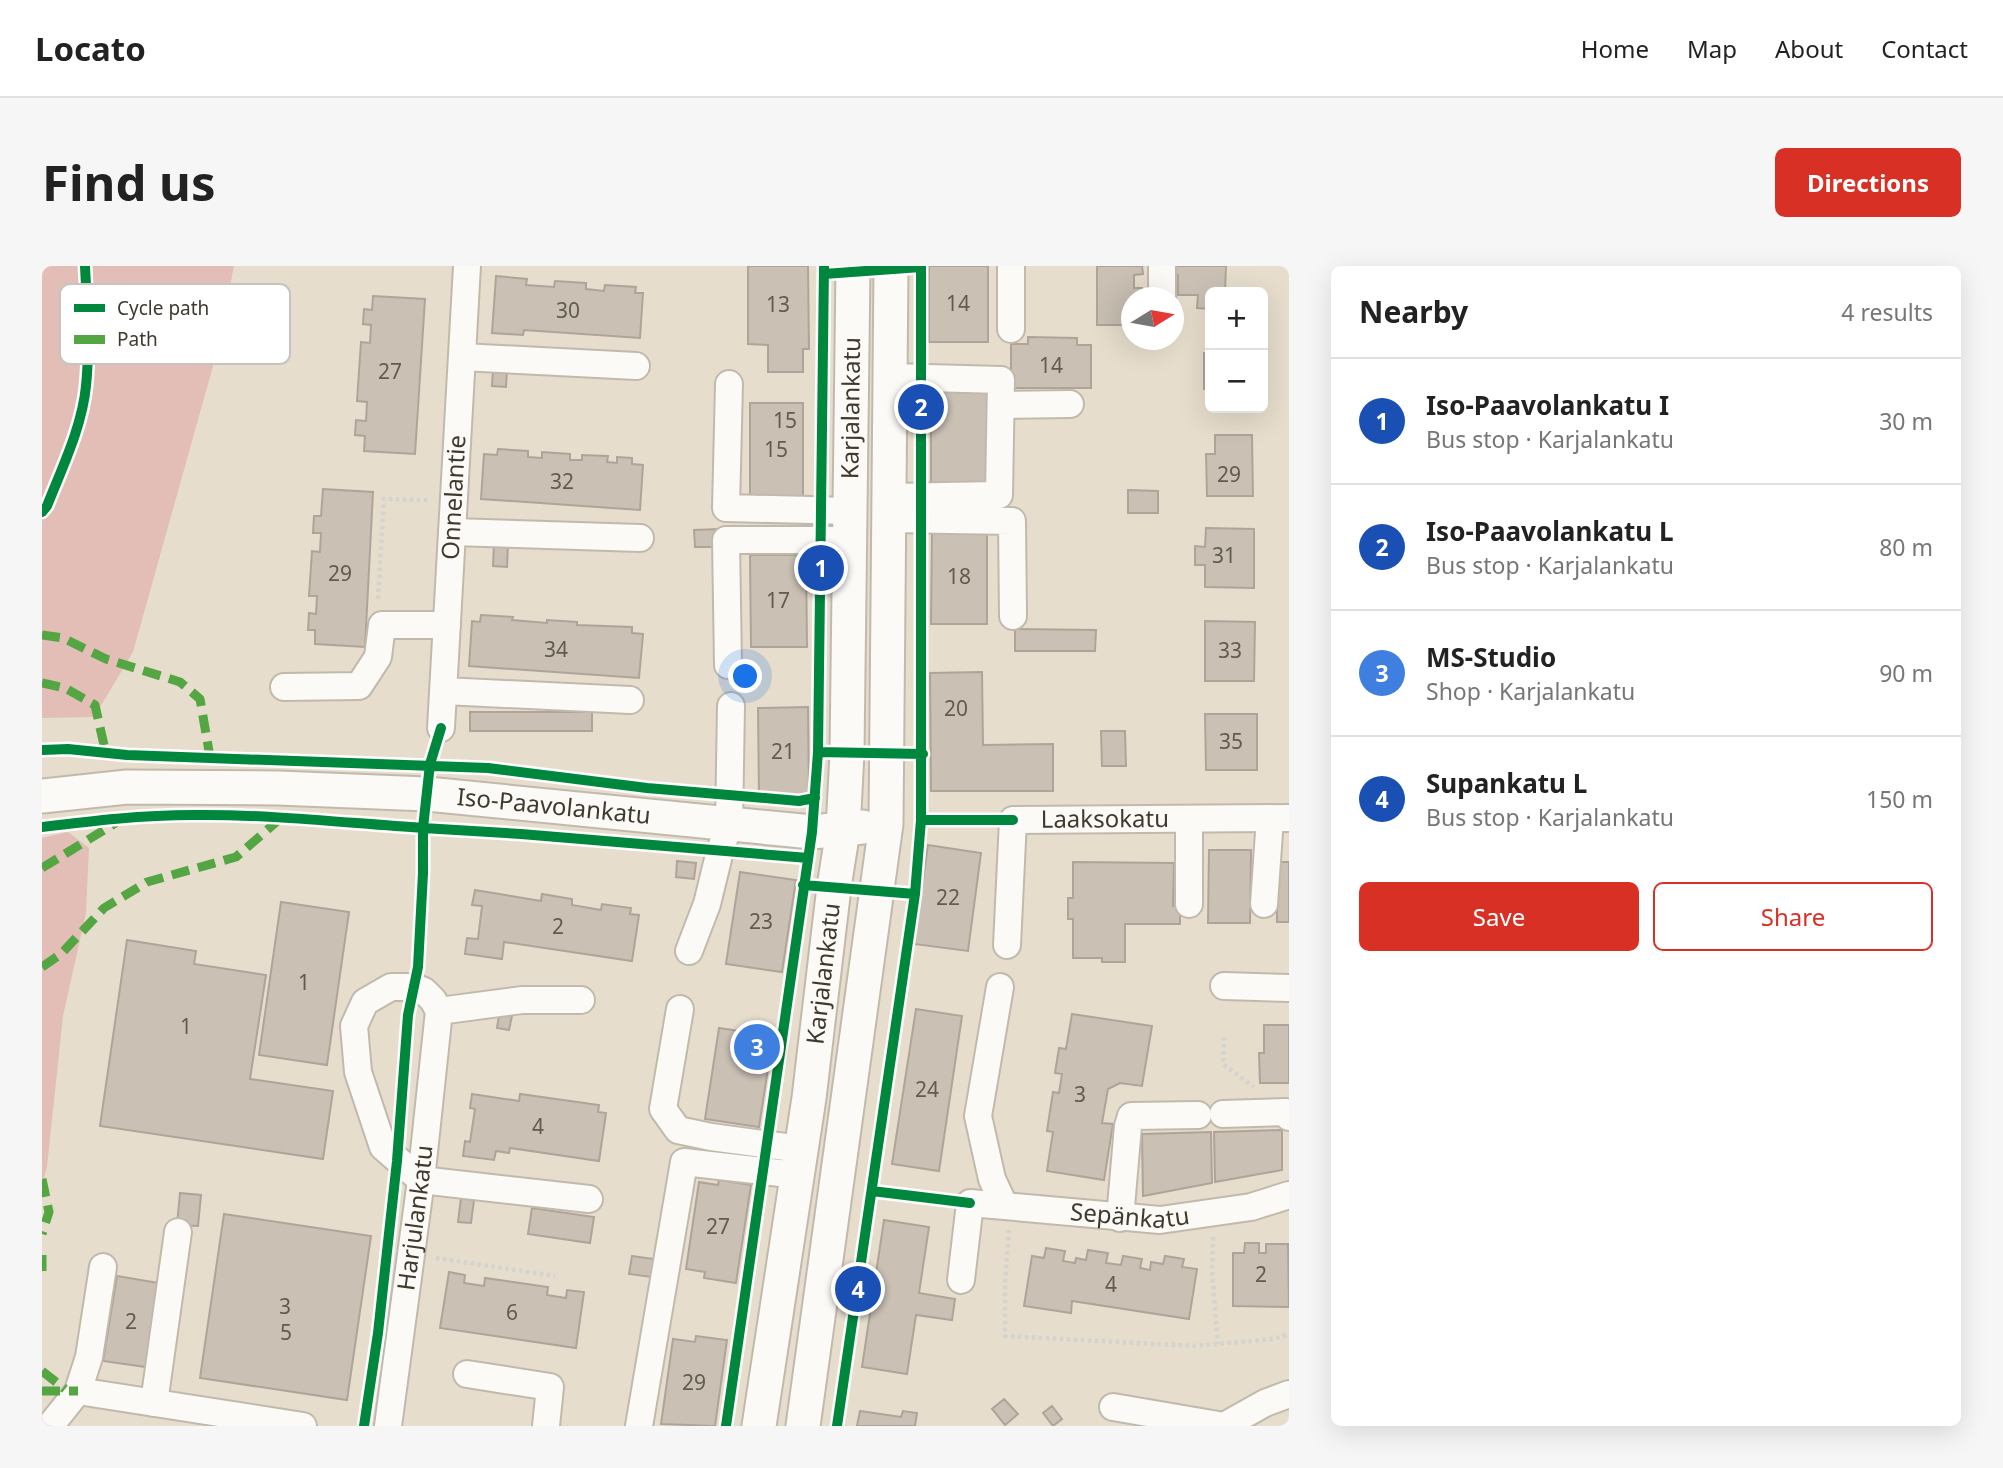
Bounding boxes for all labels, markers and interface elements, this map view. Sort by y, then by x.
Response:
text: Locato [35,26,146,71]
text: Home [1581,32,1649,65]
text: Map [1687,32,1737,65]
text: About [1775,32,1843,65]
text: Contact [1881,32,1968,65]
button: Directions [1775,148,1961,217]
text: Find us [42,149,216,215]
legend [60,284,290,364]
north arrow [1121,287,1184,350]
map controls [1205,287,1268,413]
button: + [1205,287,1268,350]
house number: 14 [946,289,970,317]
house number: 13 [766,290,790,318]
text: Nearby [1359,291,1468,332]
text: Cycle path [117,295,209,321]
house number: 30 [556,296,580,324]
text: 4 results [1841,296,1933,328]
text: Path [117,326,158,352]
street label: Karjalankatu [832,337,867,479]
button: − [1205,350,1268,413]
house number: 14 [1039,351,1063,379]
house number: 27 [378,357,402,385]
pin: 2 [898,381,944,433]
text: Iso-Paavolankatu I [1426,387,1669,423]
text: 1 [1375,405,1389,437]
text: 30 m [1879,405,1933,437]
house number: 15 [773,406,797,434]
text: Bus stop · Karjalankatu [1426,423,1674,455]
street label: Onnelantie [432,434,472,561]
house number: 15 [764,435,788,463]
house number: 29 [1217,460,1241,488]
house number: 32 [550,467,574,495]
text: Iso-Paavolankatu L [1426,513,1674,549]
text: 2 [1375,531,1389,563]
text: 80 m [1879,531,1933,563]
house number: 31 [1212,541,1236,569]
pin: 1 [798,542,844,594]
text: Bus stop · Karjalankatu [1426,549,1674,581]
house number: 29 [328,559,352,587]
house number: 18 [947,562,971,590]
house number: 17 [766,586,790,614]
house number: 34 [544,635,568,663]
house number: 33 [1218,636,1242,664]
text: MS-Studio [1426,639,1556,675]
text: 3 [1375,657,1389,689]
text: 90 m [1879,657,1933,689]
your location [728,659,762,693]
text: Shop · Karjalankatu [1426,675,1635,707]
house number: 20 [944,694,968,722]
house number: 35 [1219,727,1243,755]
house number: 21 [771,737,795,765]
text: Supankatu L [1426,765,1587,801]
street label: Iso-Paavolankatu [456,779,652,831]
text: 4 [1375,783,1389,815]
text: 150 m [1866,783,1933,815]
street label: Laaksokatu [1041,801,1169,835]
text: Bus stop · Karjalankatu [1426,801,1674,833]
button: Save [1359,882,1639,951]
button: Share [1653,882,1933,951]
house number: 22 [936,883,960,911]
street label: Karjalankatu [797,901,847,1046]
house number: 23 [749,907,773,935]
house number: 2 [552,912,564,940]
house number: 1 [298,968,310,996]
house number: 1 [180,1012,192,1040]
pin: 3 [734,1021,780,1073]
house number: 24 [915,1075,939,1103]
house number: 3 [1074,1080,1086,1108]
house number: 4 [532,1112,544,1140]
street label: Harjulankatu [388,1143,440,1292]
street label: Sepänkatu [1069,1194,1191,1235]
house number: 27 [706,1212,730,1240]
house number: 2 [1255,1260,1267,1288]
pin: 4 [835,1263,881,1315]
house number: 4 [1105,1270,1117,1298]
house number: 3 [279,1292,291,1320]
house number: 6 [506,1298,518,1326]
house number: 2 [125,1307,137,1335]
house number: 5 [280,1318,292,1346]
house number: 29 [682,1368,706,1396]

